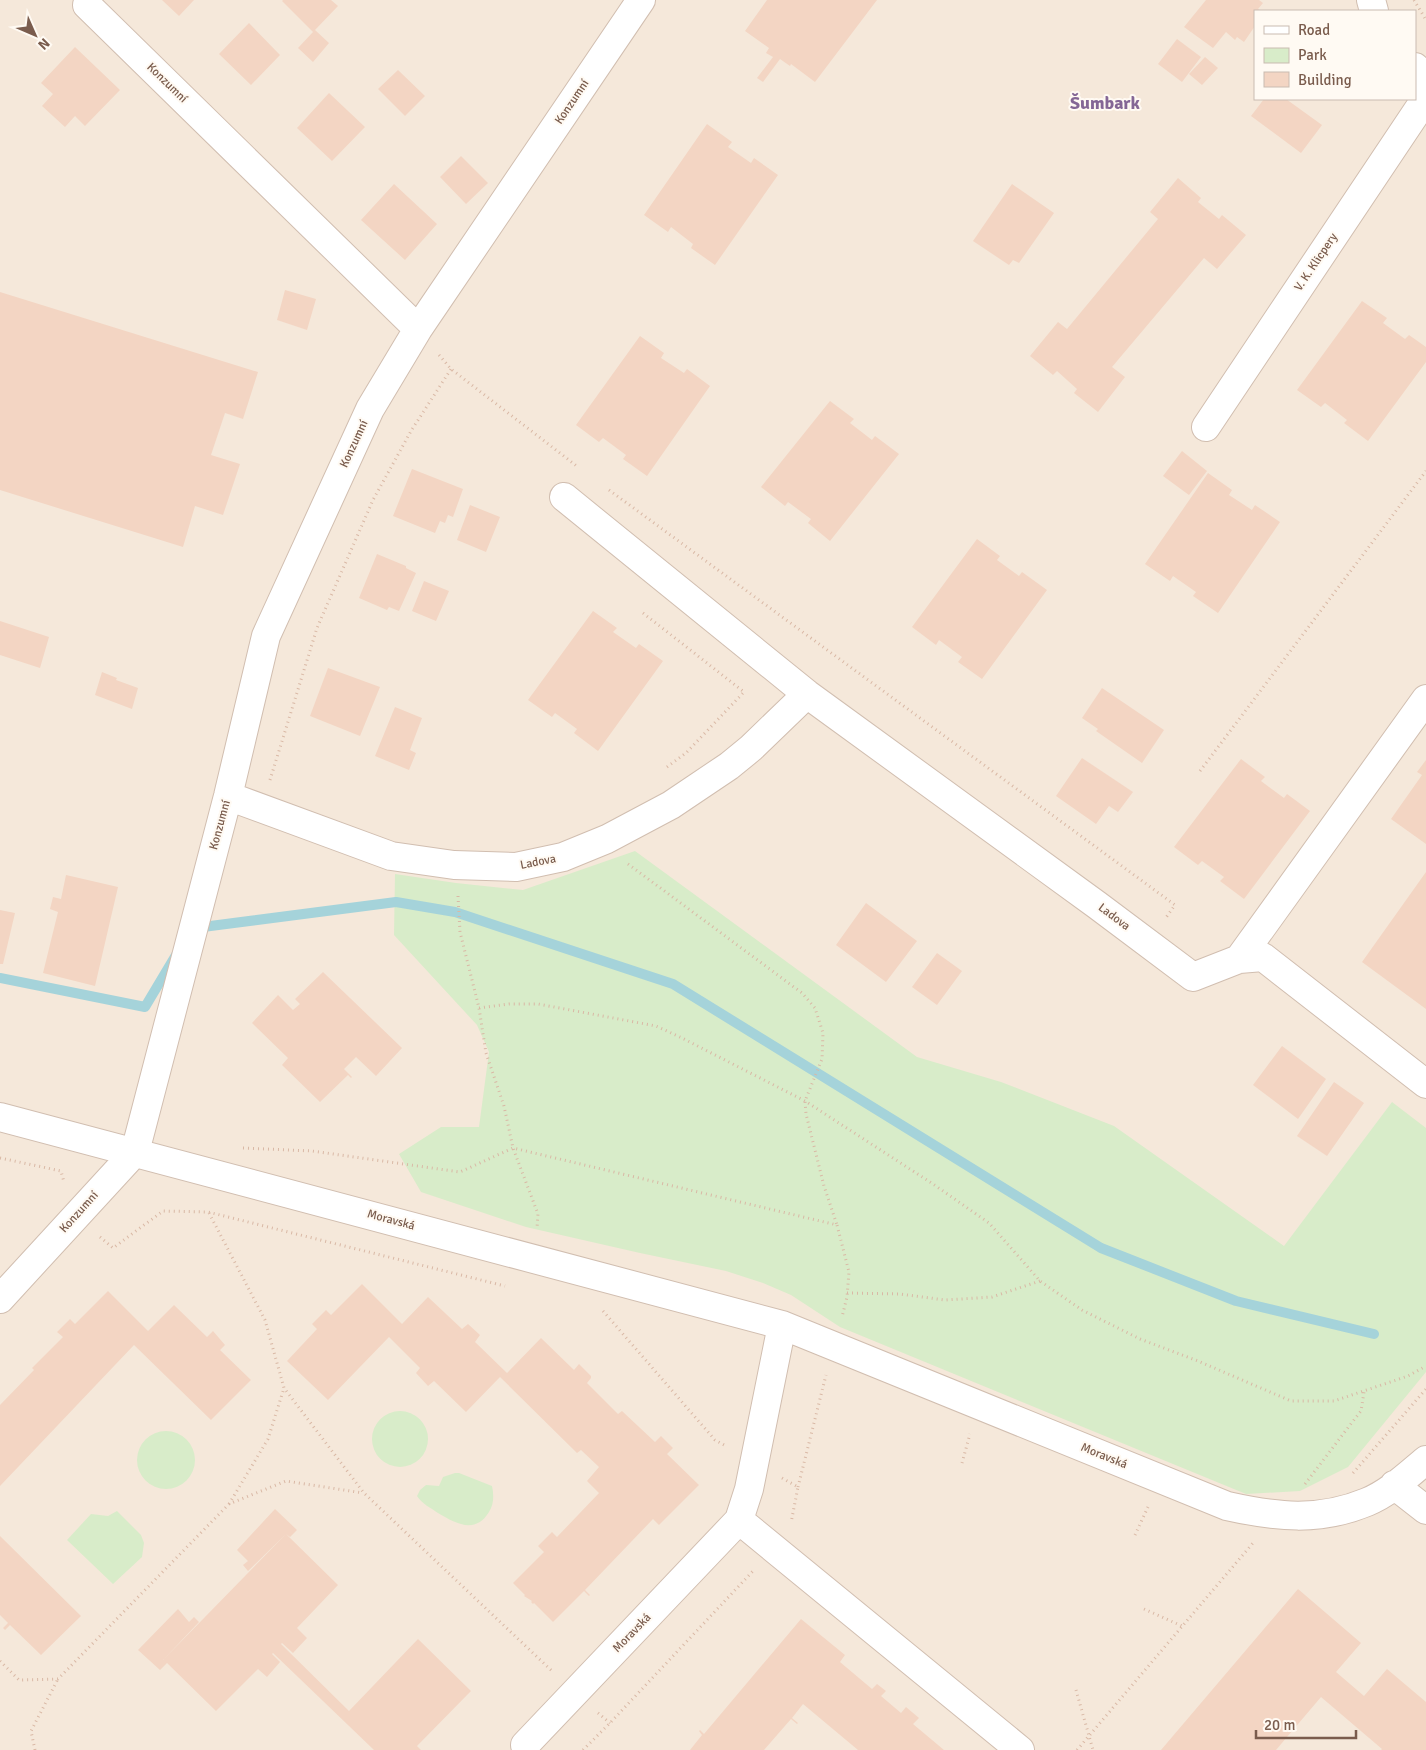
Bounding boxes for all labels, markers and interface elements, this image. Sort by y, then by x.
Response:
north arrow [10,10,60,60]
legend [1254,10,1416,100]
text: Road [1298,21,1330,39]
text: N [34,34,53,53]
text: Park [1298,46,1327,64]
street label: Konzumní [143,60,191,107]
text: Building [1298,71,1352,89]
street label: Konzumní [552,76,593,127]
district label: Šumbark [1070,92,1141,114]
street label: V. K. Klicpery [1291,230,1341,294]
street label: Konzumní [336,417,372,470]
street label: Konzumní [206,798,234,852]
street label: Ladova [519,851,557,873]
street label: Ladova [1095,900,1133,934]
street label: Konzumní [56,1187,102,1236]
street label: Moravská [365,1206,417,1234]
street label: Moravská [1078,1440,1130,1472]
street label: Moravská [610,1610,654,1656]
scale bar [1256,1708,1356,1740]
text: 20 m [1264,1716,1295,1734]

